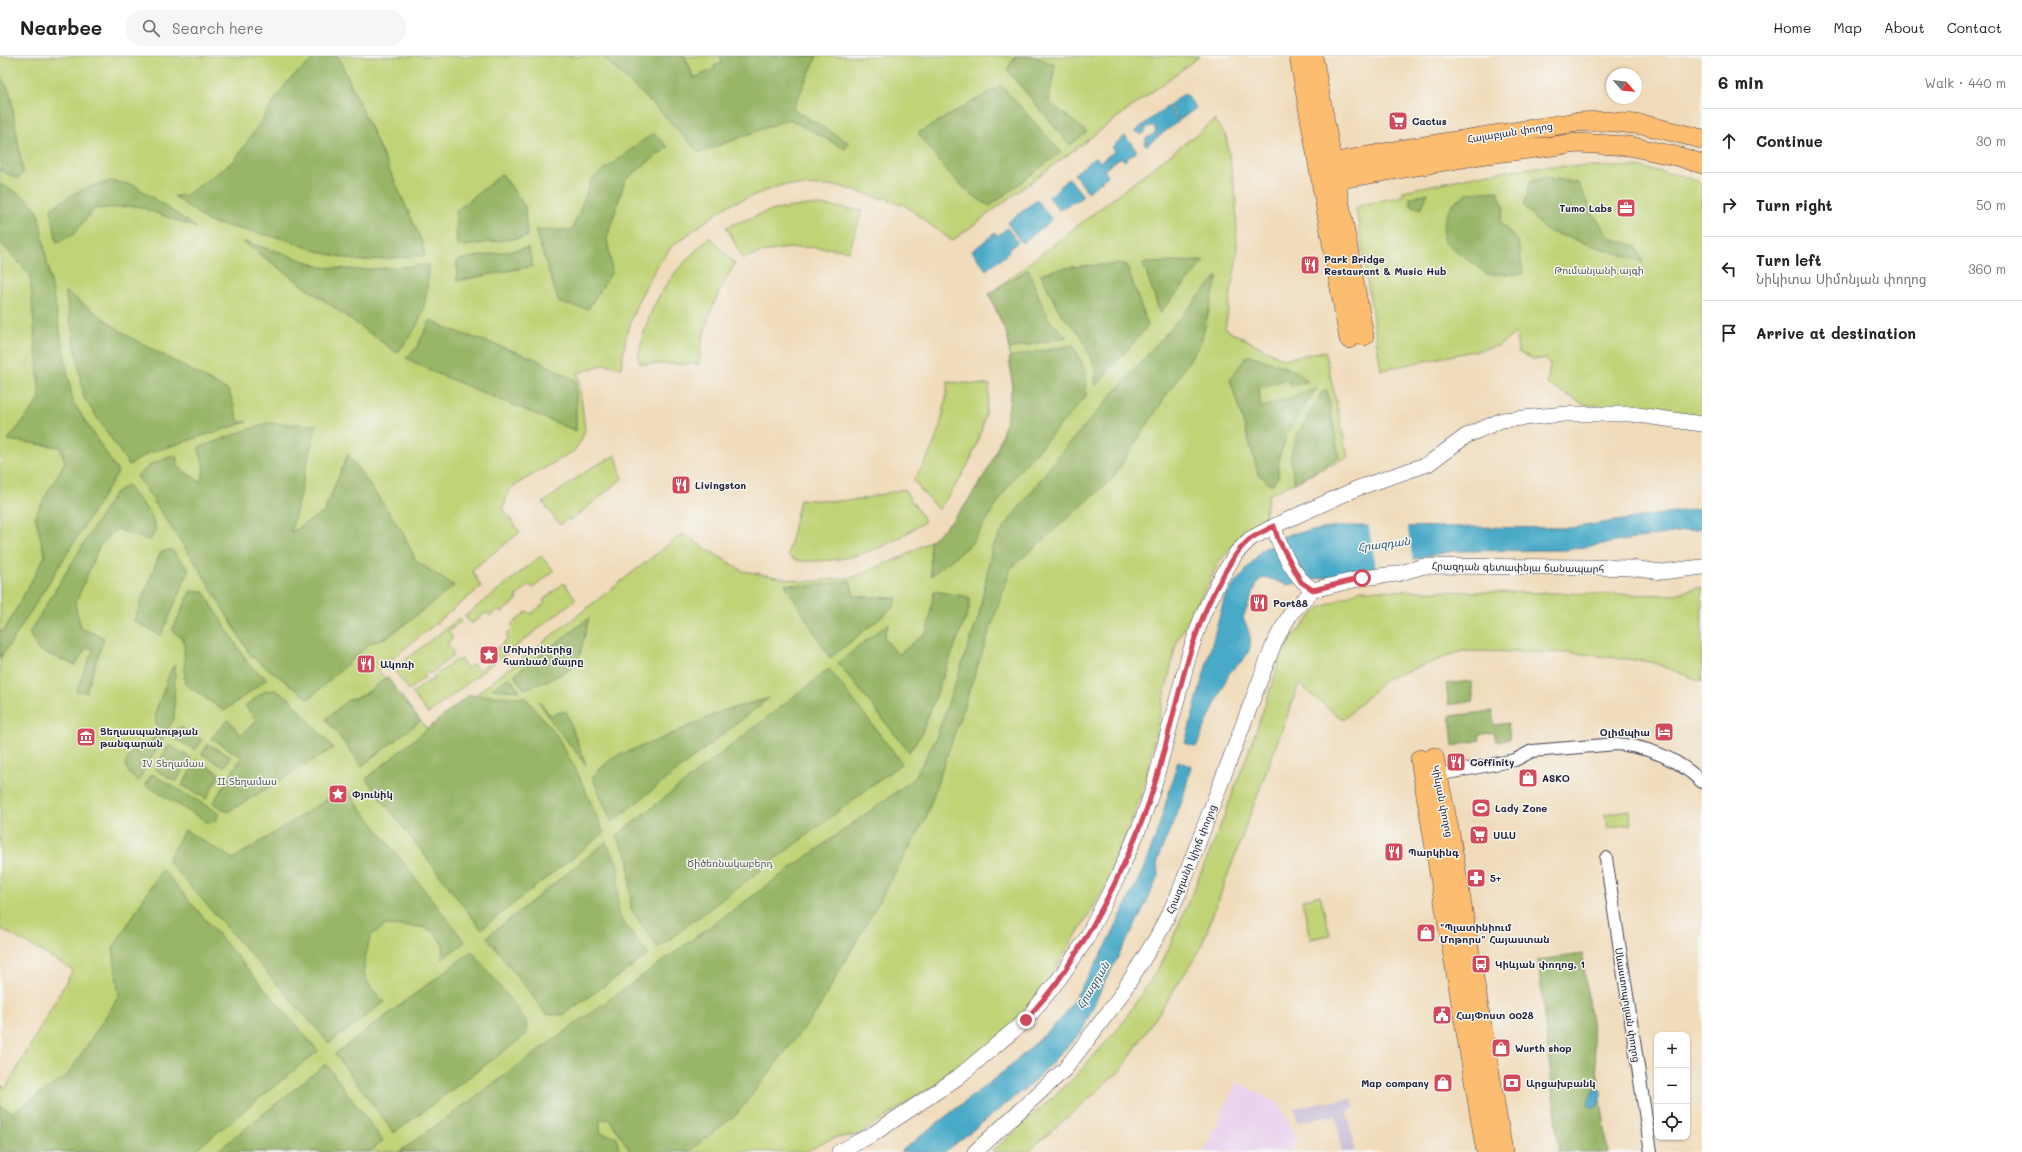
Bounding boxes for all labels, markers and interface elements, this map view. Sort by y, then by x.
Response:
search box [126,10,406,46]
text: Nearbee [20,15,102,40]
icon: search [140,17,162,39]
text: Search here [172,18,263,38]
text: Home [1773,18,1811,37]
text: Map [1833,18,1862,37]
text: About [1884,18,1925,37]
text: Contact [1947,18,2002,37]
north arrow [1606,68,1642,104]
text: 6 min [1718,71,1763,93]
text: Walk · 440 m [1925,74,2006,91]
supermarket icon: Cactus [1387,110,1409,132]
place label: Cactus [1412,114,1447,128]
street label: Հալաբյան փողոց [1466,118,1554,146]
icon: ahead [1718,130,1740,152]
text: Continue [1756,131,1823,151]
text: 30 m [1976,132,2006,149]
icon: right [1718,194,1740,216]
text: Turn right [1756,195,1833,215]
text: 50 m [1976,196,2006,213]
office icon: Tumo Labs [1615,197,1637,219]
place label: Tumo Labs [1559,201,1612,215]
text: Turn left [1756,250,1821,270]
place label: Park Bridge Restaurant & Music Hub [1324,252,1446,278]
restaurant icon: Park Bridge Restaurant & Music Hub [1299,254,1321,276]
icon: left [1718,258,1740,280]
text: 360 m [1968,260,2006,277]
park label: Թումանյանի այգի [1554,263,1644,277]
text: Նիկիտա Սիմոնյան փողոց [1756,270,1926,287]
icon: arrive [1718,322,1740,344]
text: Arrive at destination [1756,323,1916,343]
restaurant icon: Livingston [670,474,692,496]
place label: Livingston [695,478,746,492]
water label: Հրազդան [1357,533,1411,554]
street label: Հրազդան գետափնյա ճանապարհ [1432,558,1605,576]
route start [1353,569,1371,587]
restaurant icon: Port88 [1248,592,1270,614]
place label: Port88 [1273,596,1308,610]
place label: Մոխիրներից հառնած մայրը [503,642,584,668]
place icon: Մոխիրներից հառնած մայրը [478,644,500,666]
restaurant icon: Ակոռի [355,653,377,675]
place label: Ակոռի [380,657,414,671]
hotel icon: Օլիմպիա [1653,721,1675,743]
place label: Ցեղասպանության թանգարան [100,724,198,750]
place label: Օլիմպիա [1600,725,1650,739]
museum icon: Ցեղասպանության թանգարան [75,726,97,748]
restaurant icon: Coffinity [1445,751,1467,773]
place label: Coffinity [1470,755,1515,769]
park label: IV Տեղամաս [142,756,204,770]
street label: Կիևյան փողոց [1429,764,1457,838]
shop icon: ASKO [1517,767,1539,789]
place label: ASKO [1542,771,1570,785]
park label: II Տեղամաս [217,774,277,788]
place icon: Փյունիկ [327,783,349,805]
place label: Փյունիկ [352,787,393,801]
sports icon: Lady Zone [1470,797,1492,819]
place label: Lady Zone [1495,801,1547,815]
street label: Հրազդանի կիրճ փողոց [1163,802,1219,916]
supermarket icon: ՍԱՍ [1468,824,1490,846]
place label: ՍԱՍ [1493,828,1516,842]
restaurant icon: Պարկինգ [1383,841,1405,863]
place label: Պարկինգ [1408,845,1460,859]
park label: Ծիծեռնակաբերդ [687,856,773,870]
pharmacy icon: 5+ [1465,867,1487,889]
place label: 5+ [1490,871,1502,885]
place label: "Պլատինիում Մոթորս" Հայաստան [1440,920,1550,946]
shop icon: "Պլատինիում Մոթորս" Հայաստան [1415,922,1437,944]
street label: Սևաստոպոլյան փողոց [1612,947,1644,1063]
bus stop icon: Կիևյան փողոց, 1 [1470,953,1492,975]
place label: Կիևյան փողոց, 1 [1495,957,1585,971]
water label: Հրազդան [1073,958,1113,1011]
public building icon: ՀայՓոստ 0028 [1431,1004,1453,1026]
place label: ՀայՓոստ 0028 [1456,1008,1534,1022]
route end [1017,1011,1035,1029]
map controls [1654,1032,1690,1140]
button: + [1654,1032,1690,1068]
shop icon: Wurth shop [1490,1037,1512,1059]
place label: Wurth shop [1515,1041,1572,1055]
button: − [1654,1068,1690,1104]
shop icon: Map company [1432,1072,1454,1094]
bank icon: Արցախբանկ [1501,1072,1523,1094]
place label: Map company [1361,1076,1430,1090]
place label: Արցախբանկ [1526,1076,1596,1090]
button: locate [1654,1104,1690,1140]

